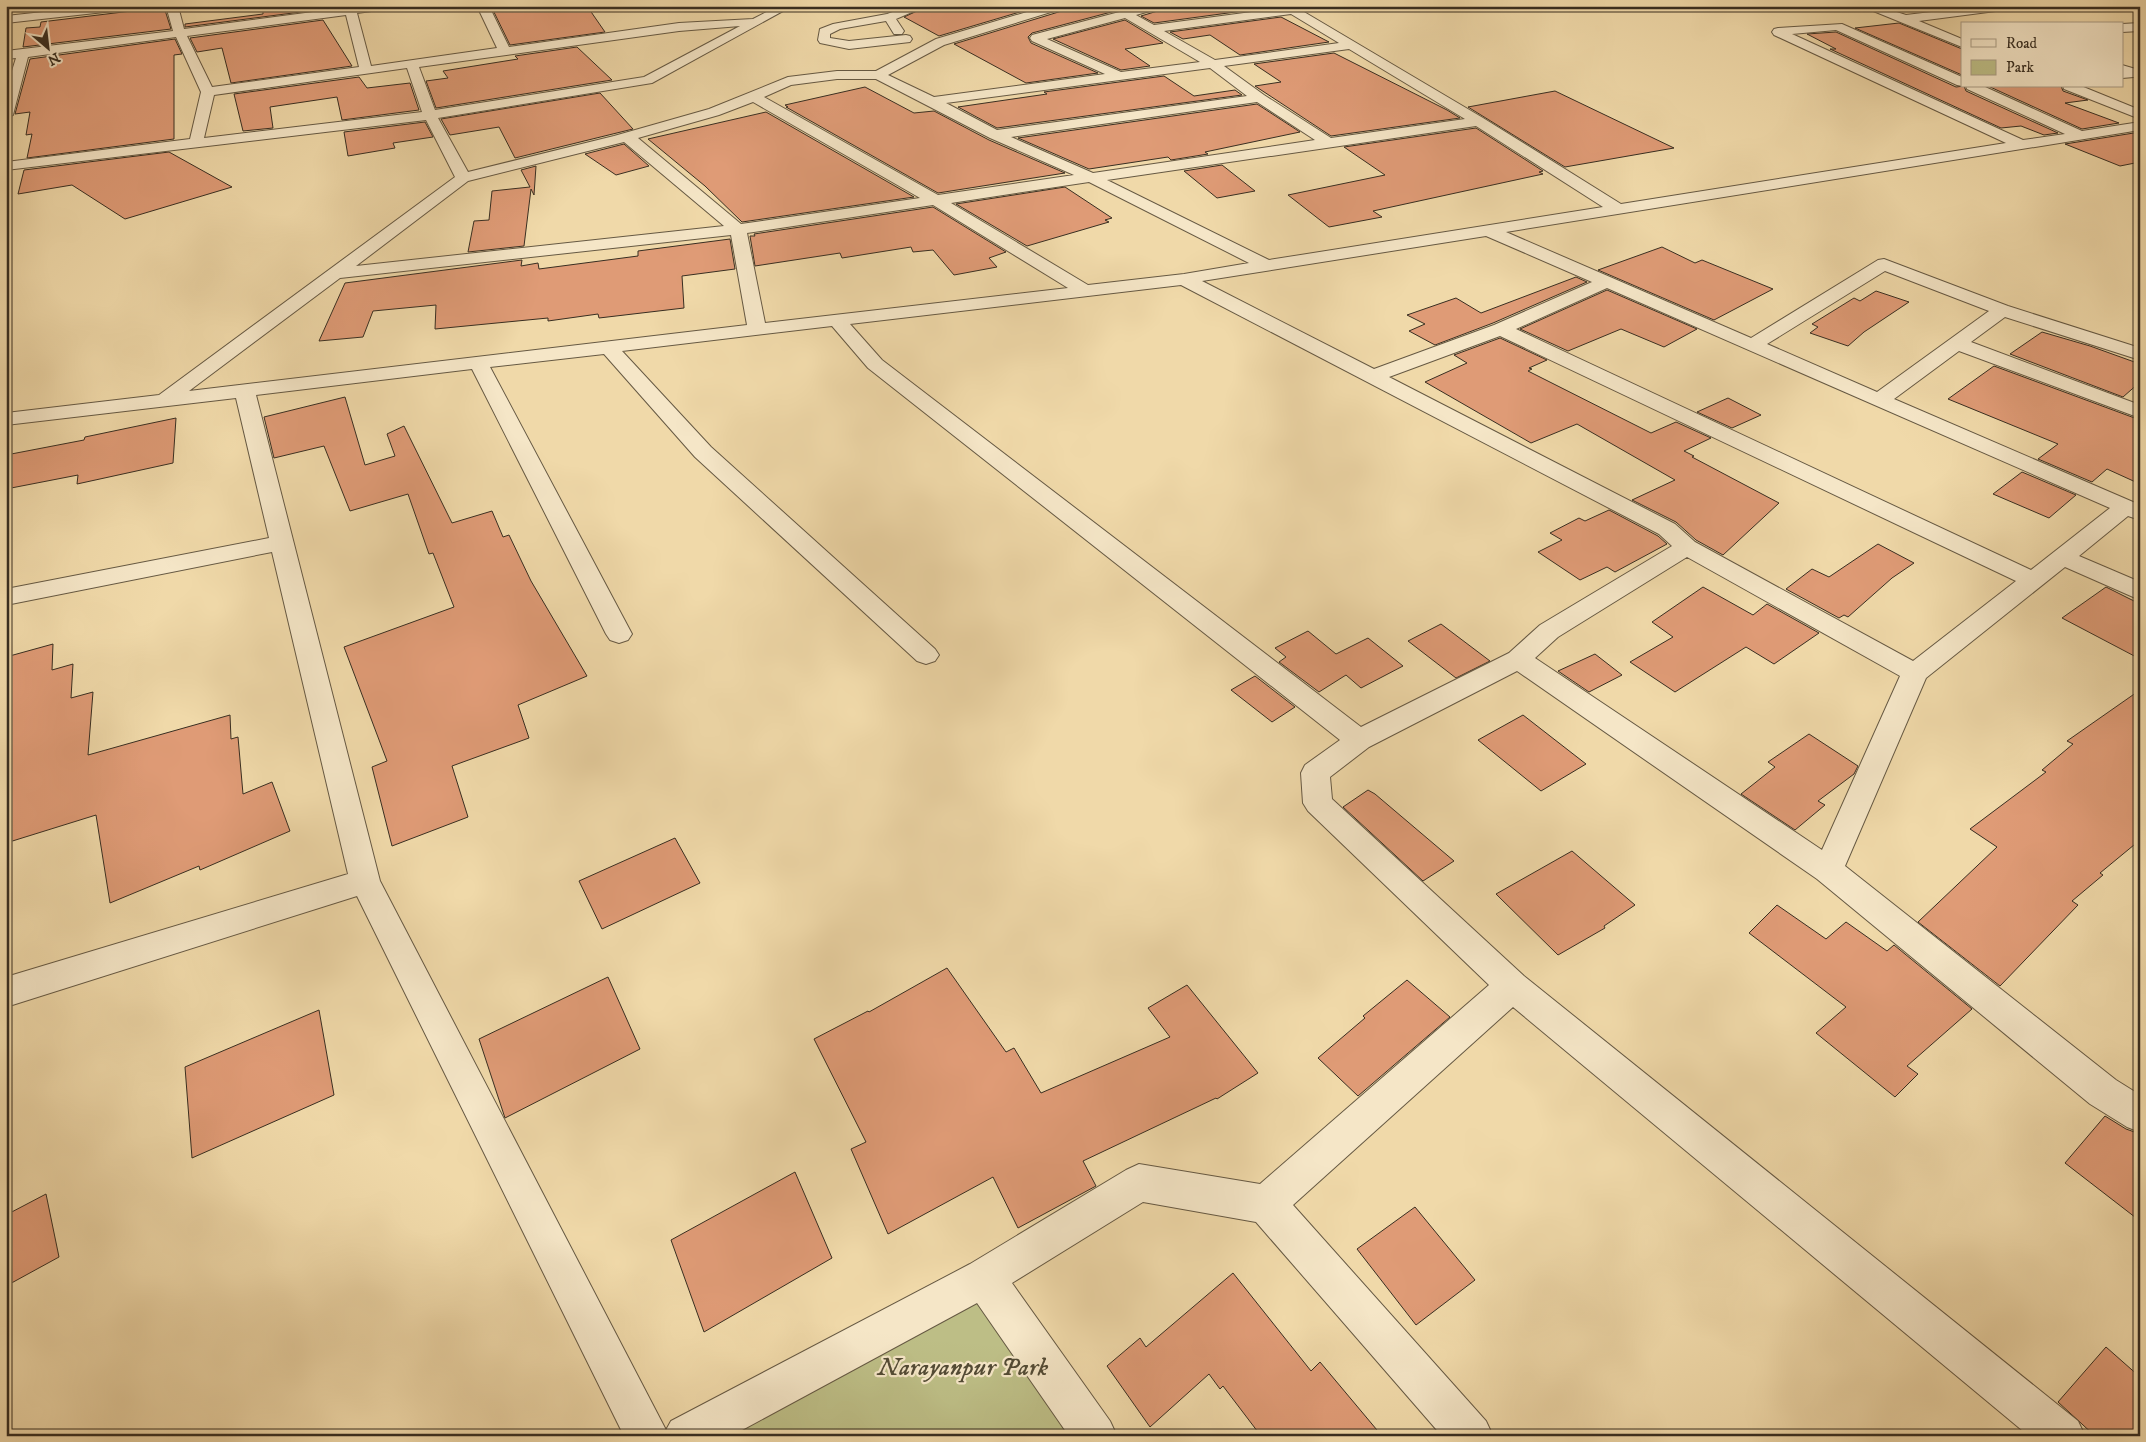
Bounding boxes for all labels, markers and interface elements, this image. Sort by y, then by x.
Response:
north arrow [22,22,72,72]
legend [1961,22,2124,88]
text: Road [2006,34,2038,53]
text: N [44,48,63,69]
text: Park [2006,58,2035,77]
park label: Narayanpur Park [876,1352,1049,1383]

